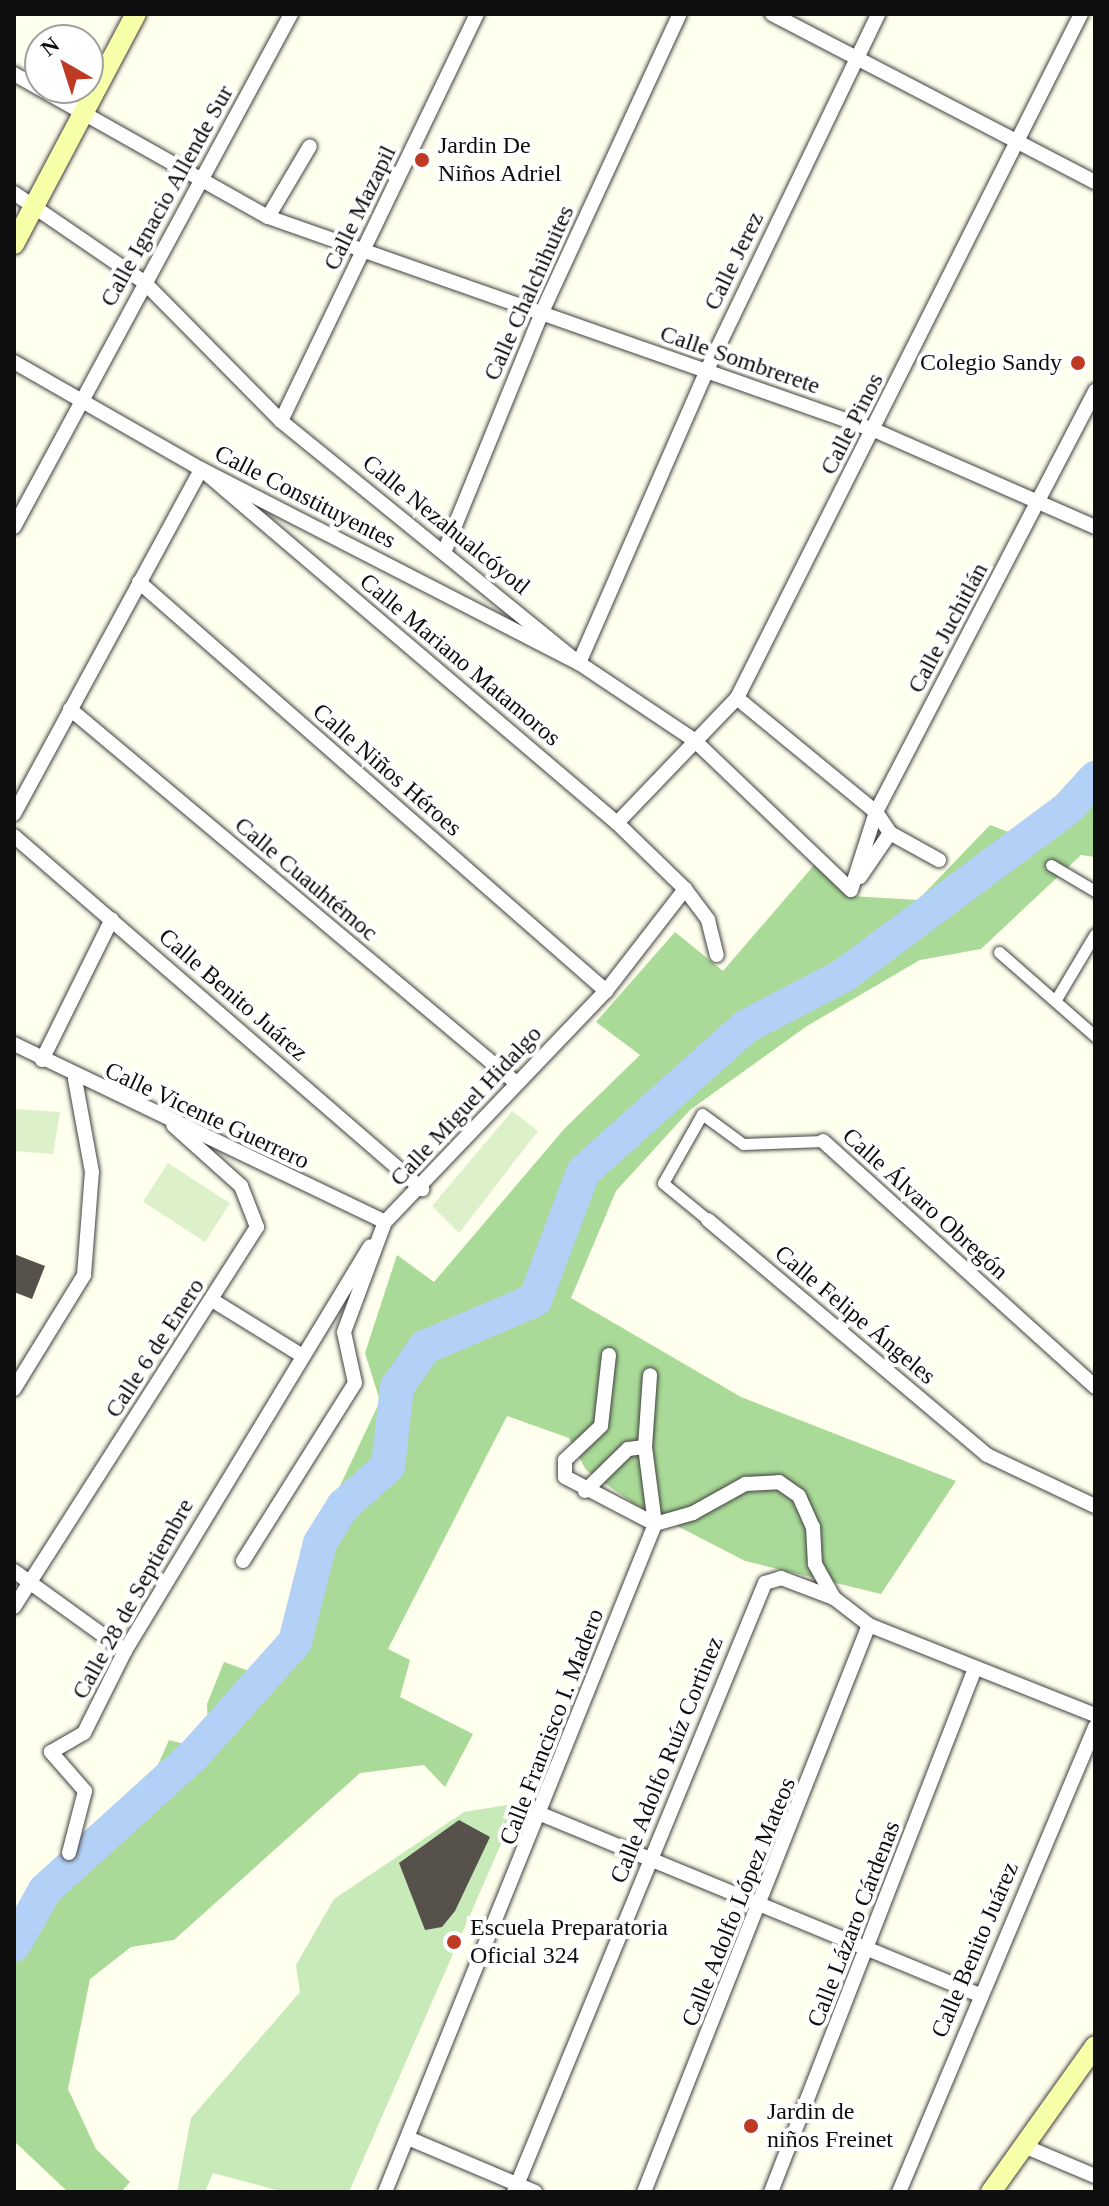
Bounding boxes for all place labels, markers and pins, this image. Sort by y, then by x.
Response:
place label: Jardin De Niños Adriel [438,132,563,188]
marker: Jardin De Niños Adriel [413,151,431,169]
place label: Colegio Sandy [920,349,1062,377]
marker: Colegio Sandy [1069,354,1087,372]
place label: Escuela Preparatoria Oficial 324 [470,1914,668,1970]
marker: Escuela Preparatoria Oficial 324 [445,1933,463,1951]
place label: Jardin de niños Freinet [767,2098,893,2154]
marker: Jardin de niños Freinet [742,2117,760,2135]

